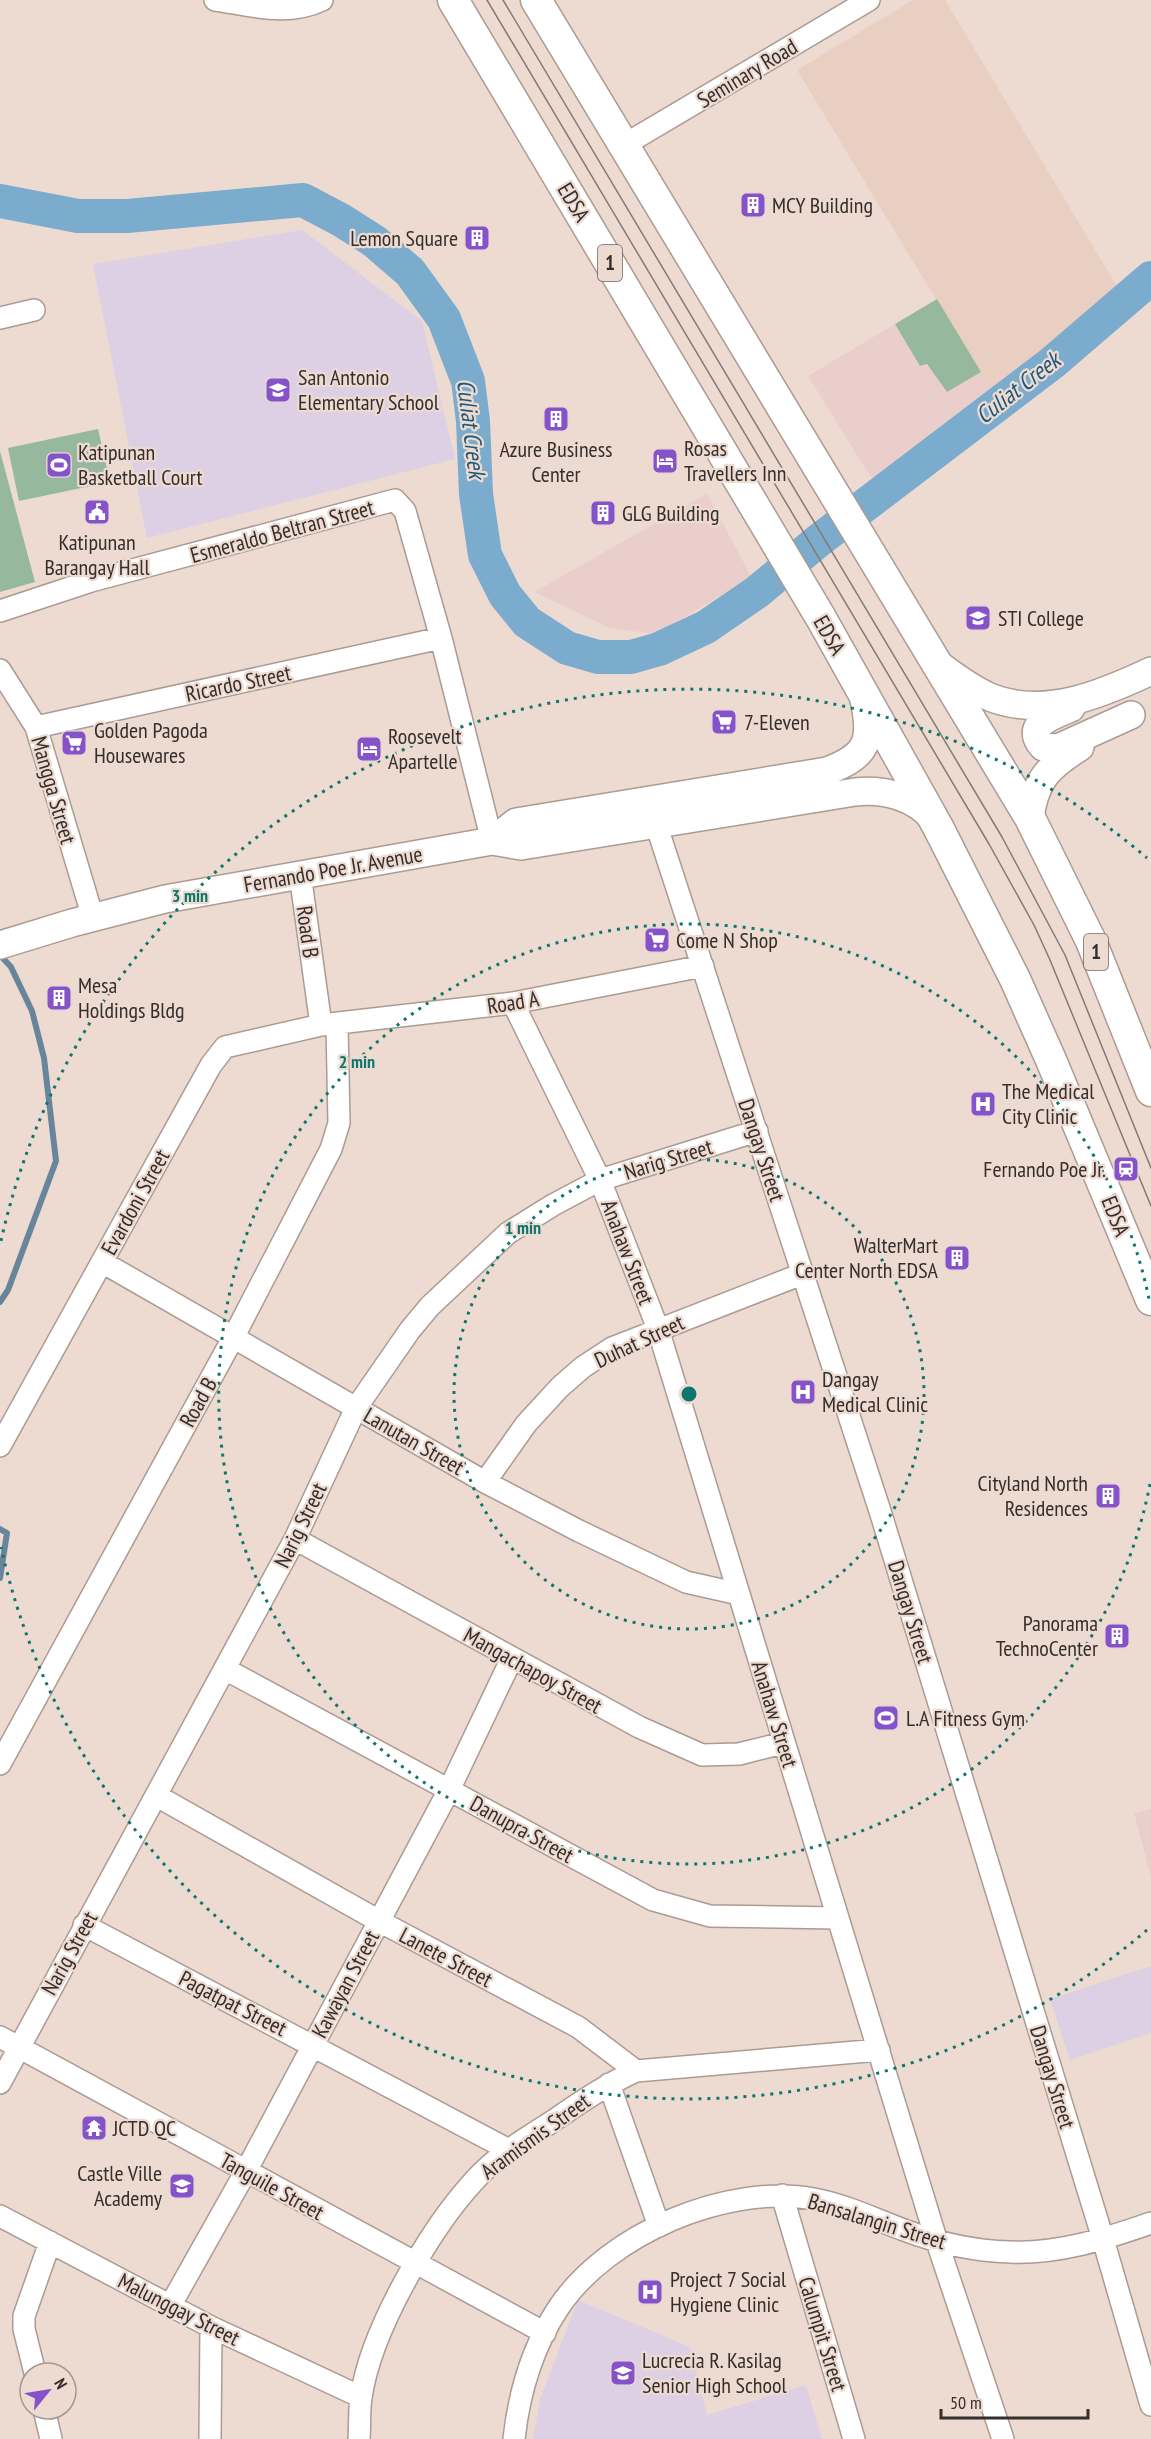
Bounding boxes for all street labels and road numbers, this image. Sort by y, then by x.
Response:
street label: Seminary Road [692,32,802,114]
street label: EDSA [551,177,597,227]
road number: 1 [598,245,622,281]
street label: Esmeraldo Beltran Street [187,493,377,569]
street label: EDSA [808,610,853,660]
street label: Ricardo Street [183,658,293,708]
street label: Mangga Street [25,733,83,847]
street label: Fernando Poe Jr. Avenue [241,840,425,898]
street label: Road B [290,904,326,960]
road number: 1 [1084,934,1108,970]
street label: Road A [485,984,541,1020]
street label: Dangay Street [732,1095,792,1205]
street label: Narig Street [620,1132,716,1186]
street label: Evardoni Street [95,1144,175,1260]
street label: EDSA [1095,1192,1137,1241]
street label: Anahaw Street [595,1196,661,1308]
street label: Duhat Street [590,1308,688,1374]
street label: Road B [173,1372,223,1432]
street label: Lanutan Street [359,1401,469,1481]
street label: Narig Street [267,1478,333,1572]
street label: Dangay Street [882,1557,940,1667]
street label: Mangachapoy Street [459,1620,607,1720]
street label: Anahaw Street [746,1657,804,1771]
street label: Danupra Street [465,1789,579,1869]
street label: Narig Street [35,1906,103,2000]
street label: Lanete Street [395,1921,497,1993]
street label: Kawayan Street [305,1925,385,2043]
street label: Pagatpat Street [174,1964,292,2042]
street label: Dangay Street [1024,2022,1082,2132]
street label: Aramismis Street [475,2087,595,2185]
street label: Tanguile Street [215,2146,329,2226]
street label: Bansalangin Street [805,2187,949,2255]
street label: Malunggay Street [113,2266,245,2352]
street label: Calumpit Street [792,2273,854,2395]

